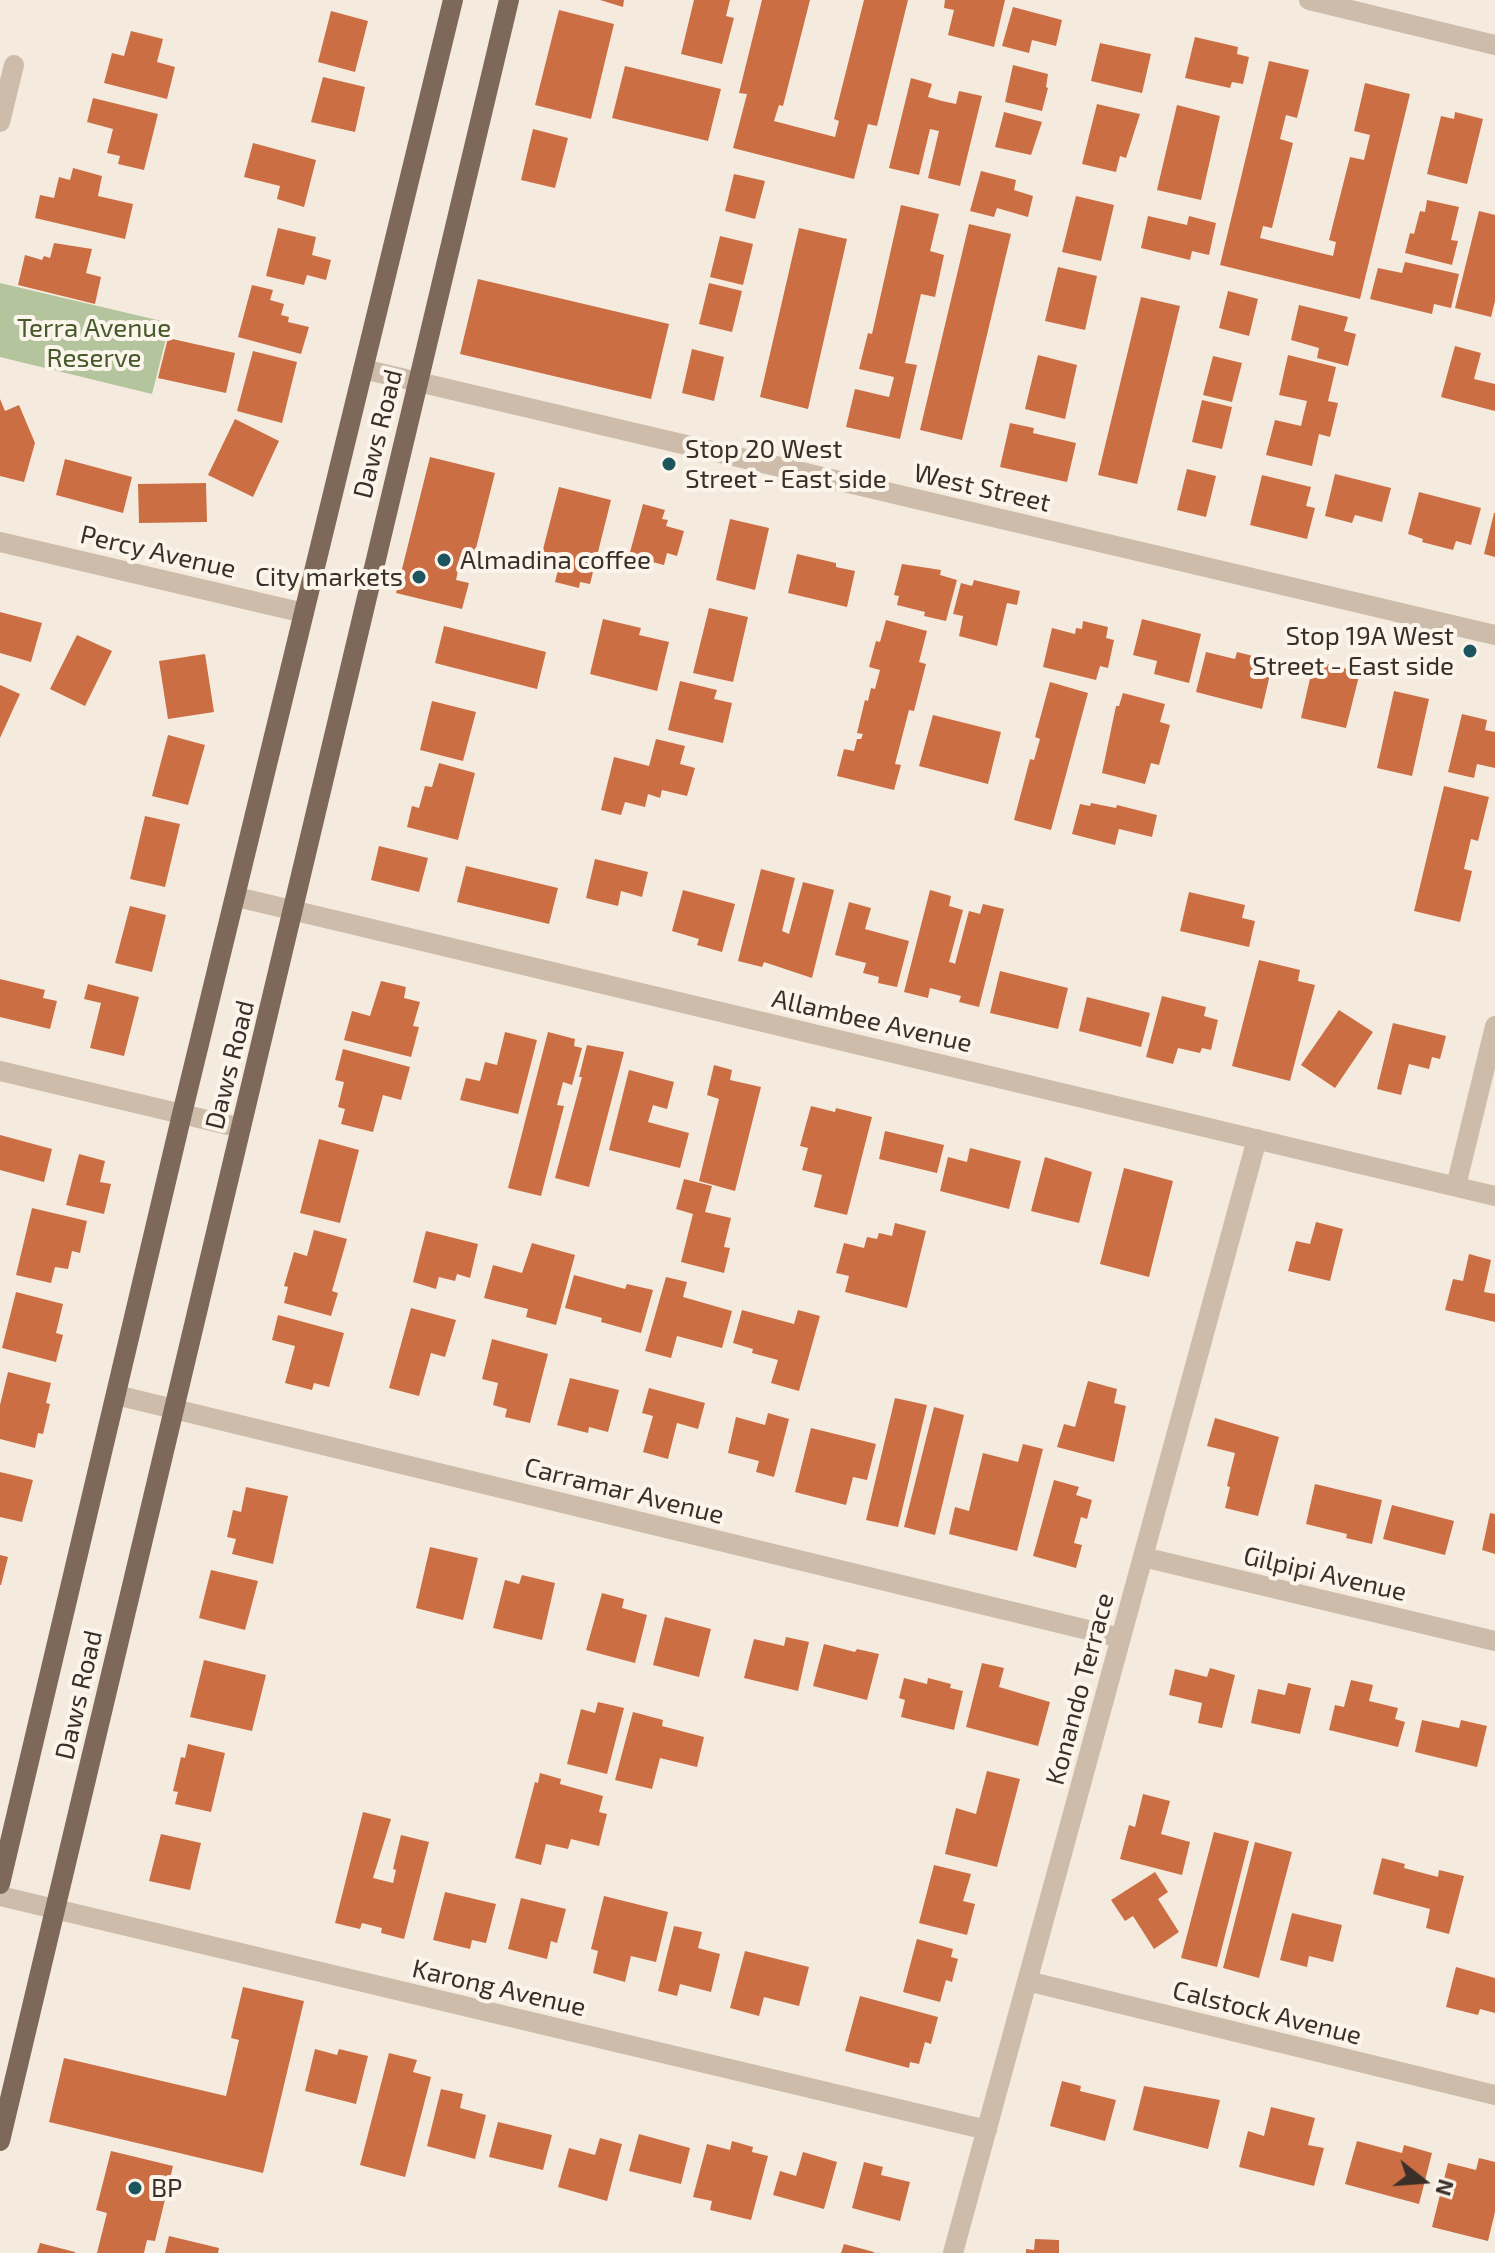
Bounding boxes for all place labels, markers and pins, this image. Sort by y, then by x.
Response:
place label: Stop 20 West Street - East side [685,433,887,494]
marker: Stop 20 West Street - East side [660,455,678,473]
place label: Almadina coffee [460,544,651,576]
marker: Almadina coffee [435,551,453,569]
place label: City markets [255,561,403,593]
marker: City markets [410,568,428,586]
place label: Stop 19A West Street - East side [1252,620,1454,682]
marker: Stop 19A West Street - East side [1461,642,1479,660]
place label: BP [151,2172,182,2204]
marker: BP [126,2179,144,2197]

